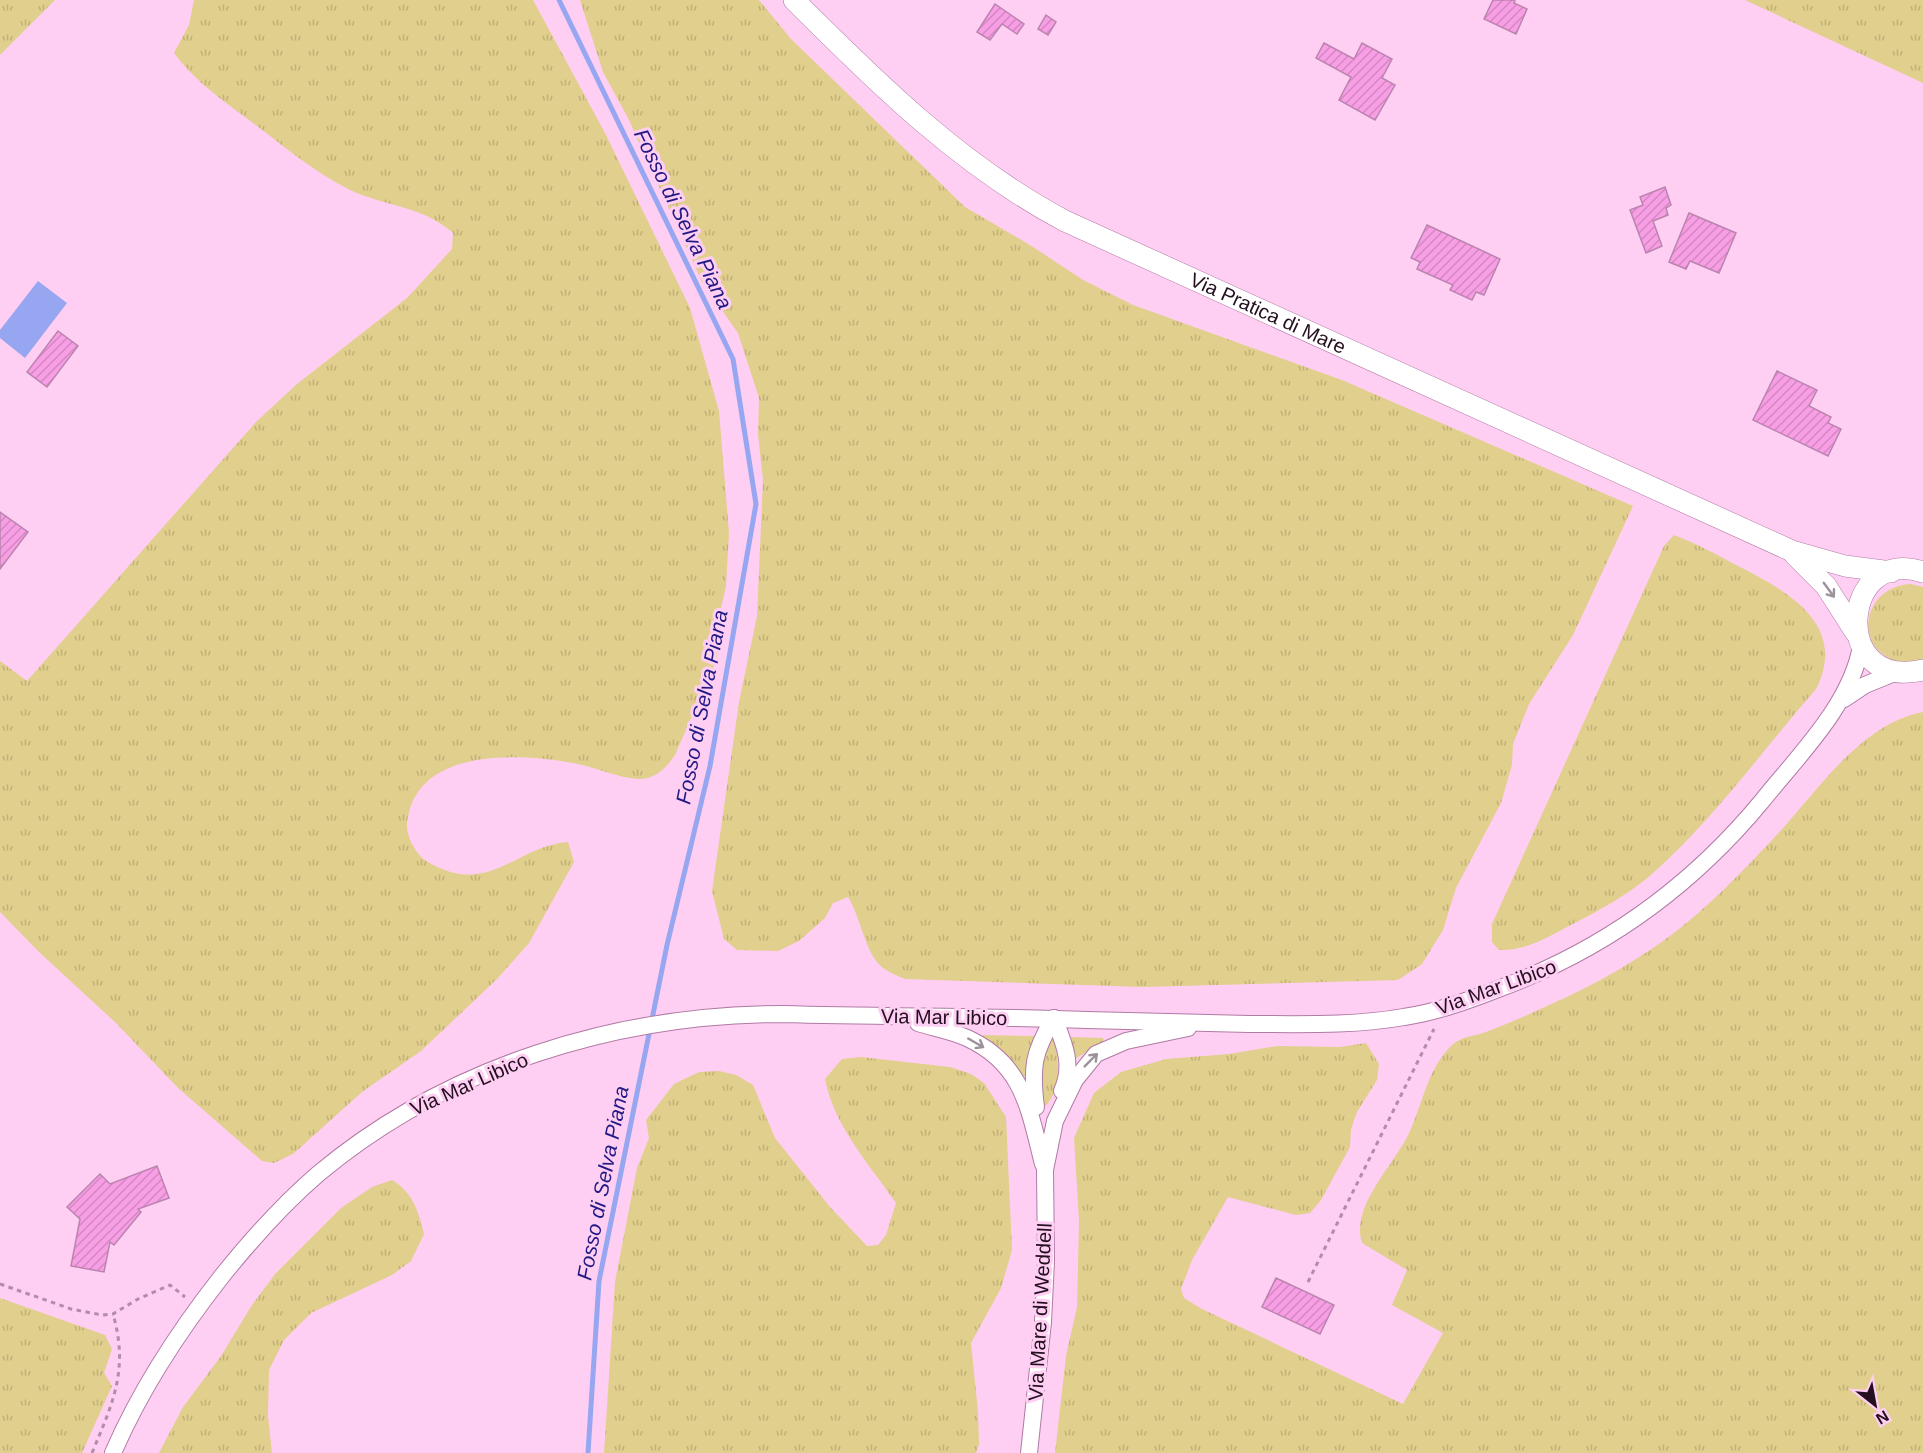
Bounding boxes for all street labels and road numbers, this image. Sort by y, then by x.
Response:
street label: Via Pratica di Mare [1187,268,1349,358]
street label: Via Mar Libico [1433,955,1559,1019]
street label: Via Mar Libico [881,1005,1007,1029]
street label: Via Mar Libico [407,1048,531,1120]
street label: Via Mare di Weddell [1024,1222,1056,1402]

